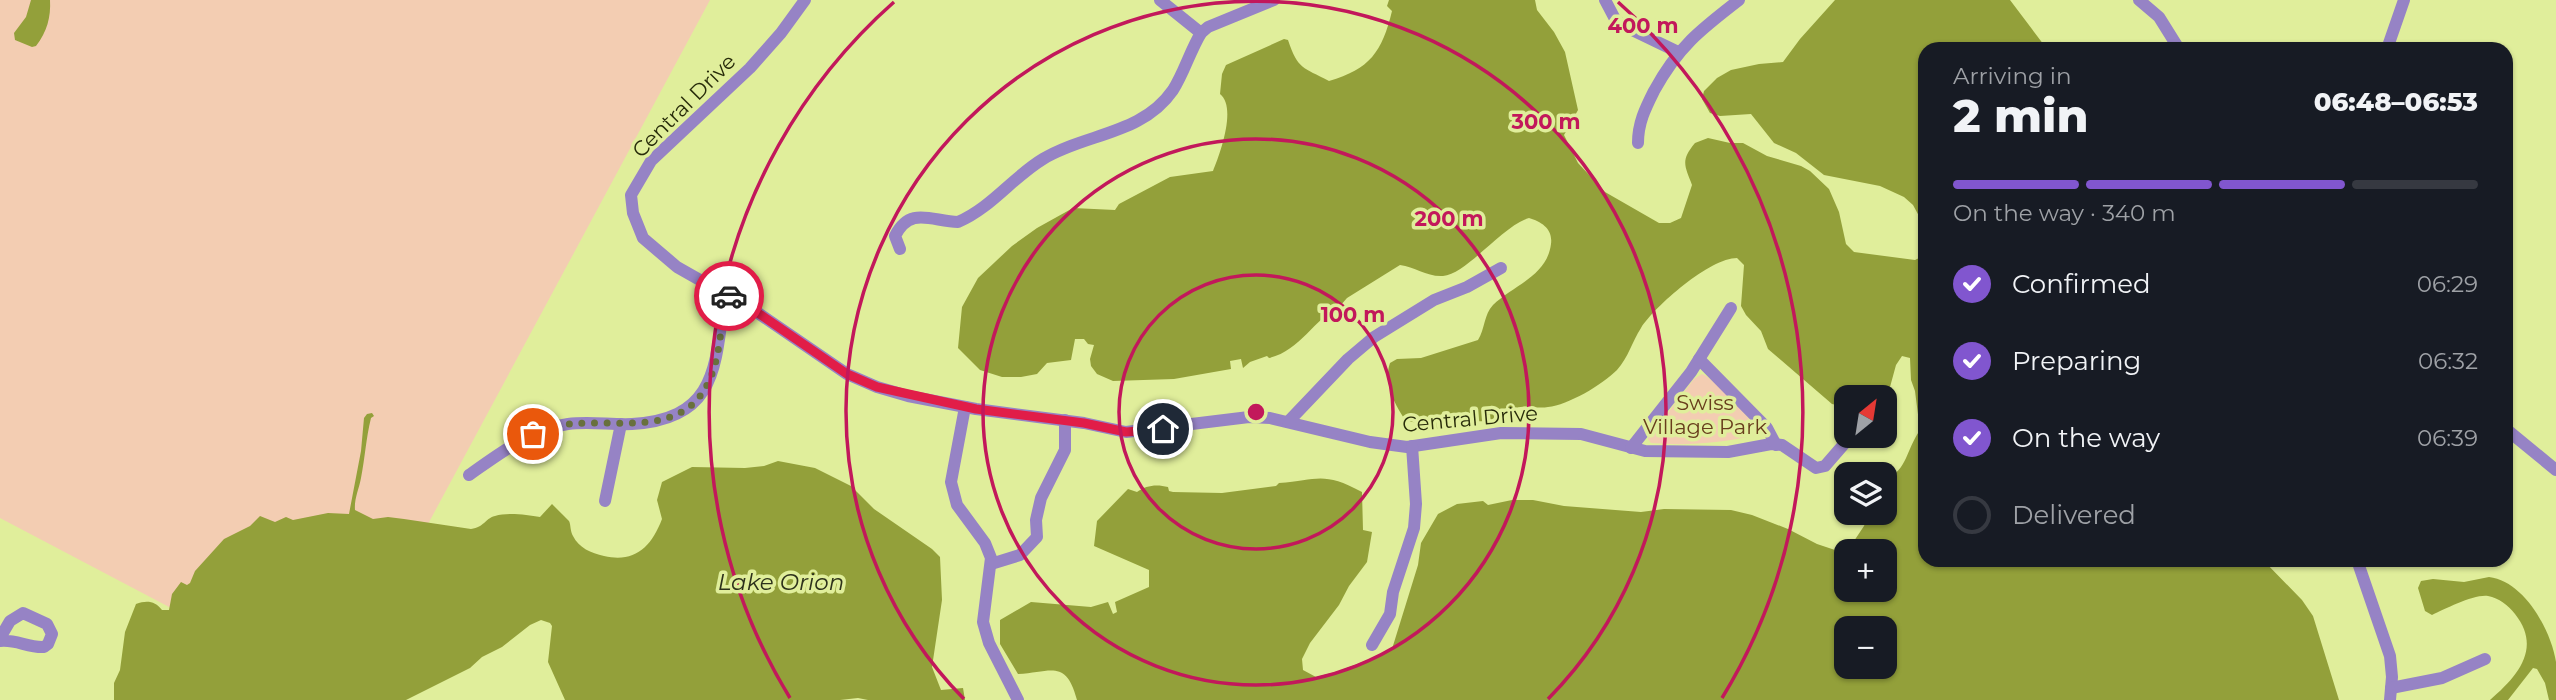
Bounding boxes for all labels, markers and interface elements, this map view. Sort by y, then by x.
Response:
text: 400 m [1608,13,1678,38]
street label: Central Drive [627,49,741,163]
text: Arriving in [1953,62,2072,90]
text: 06:48–06:53 [2314,86,2478,118]
text: 2 min [1953,87,2088,144]
text: 300 m [1511,109,1580,134]
text: On the way · 340 m [1953,199,2176,227]
text: 200 m [1415,206,1483,231]
courier [694,261,764,331]
icon: check [1953,265,1991,303]
text: Confirmed [2012,268,2151,300]
text: 06:29 [2417,270,2478,298]
icon: car [710,277,748,315]
text: 100 m [1321,302,1385,327]
icon: check [1953,342,1991,380]
text: Preparing [2012,345,2141,377]
text: 06:32 [2418,347,2478,375]
north arrow [1834,385,1897,448]
map controls [1834,385,1897,679]
park label: Swiss Village Park [1643,390,1768,439]
pin [1133,399,1193,459]
centre of rings [1244,400,1268,424]
street label: Central Drive [1401,400,1539,437]
pin [503,404,563,464]
icon: home [1144,410,1182,448]
icon: bag [514,415,552,453]
icon: check [1953,419,1991,457]
text: On the way [2012,422,2160,454]
text: 06:39 [2417,424,2478,452]
button: layers [1834,462,1897,525]
text: Delivered [2012,499,2136,531]
button: + [1834,539,1897,602]
water label: Lake Orion [718,568,844,596]
button: − [1834,616,1897,679]

